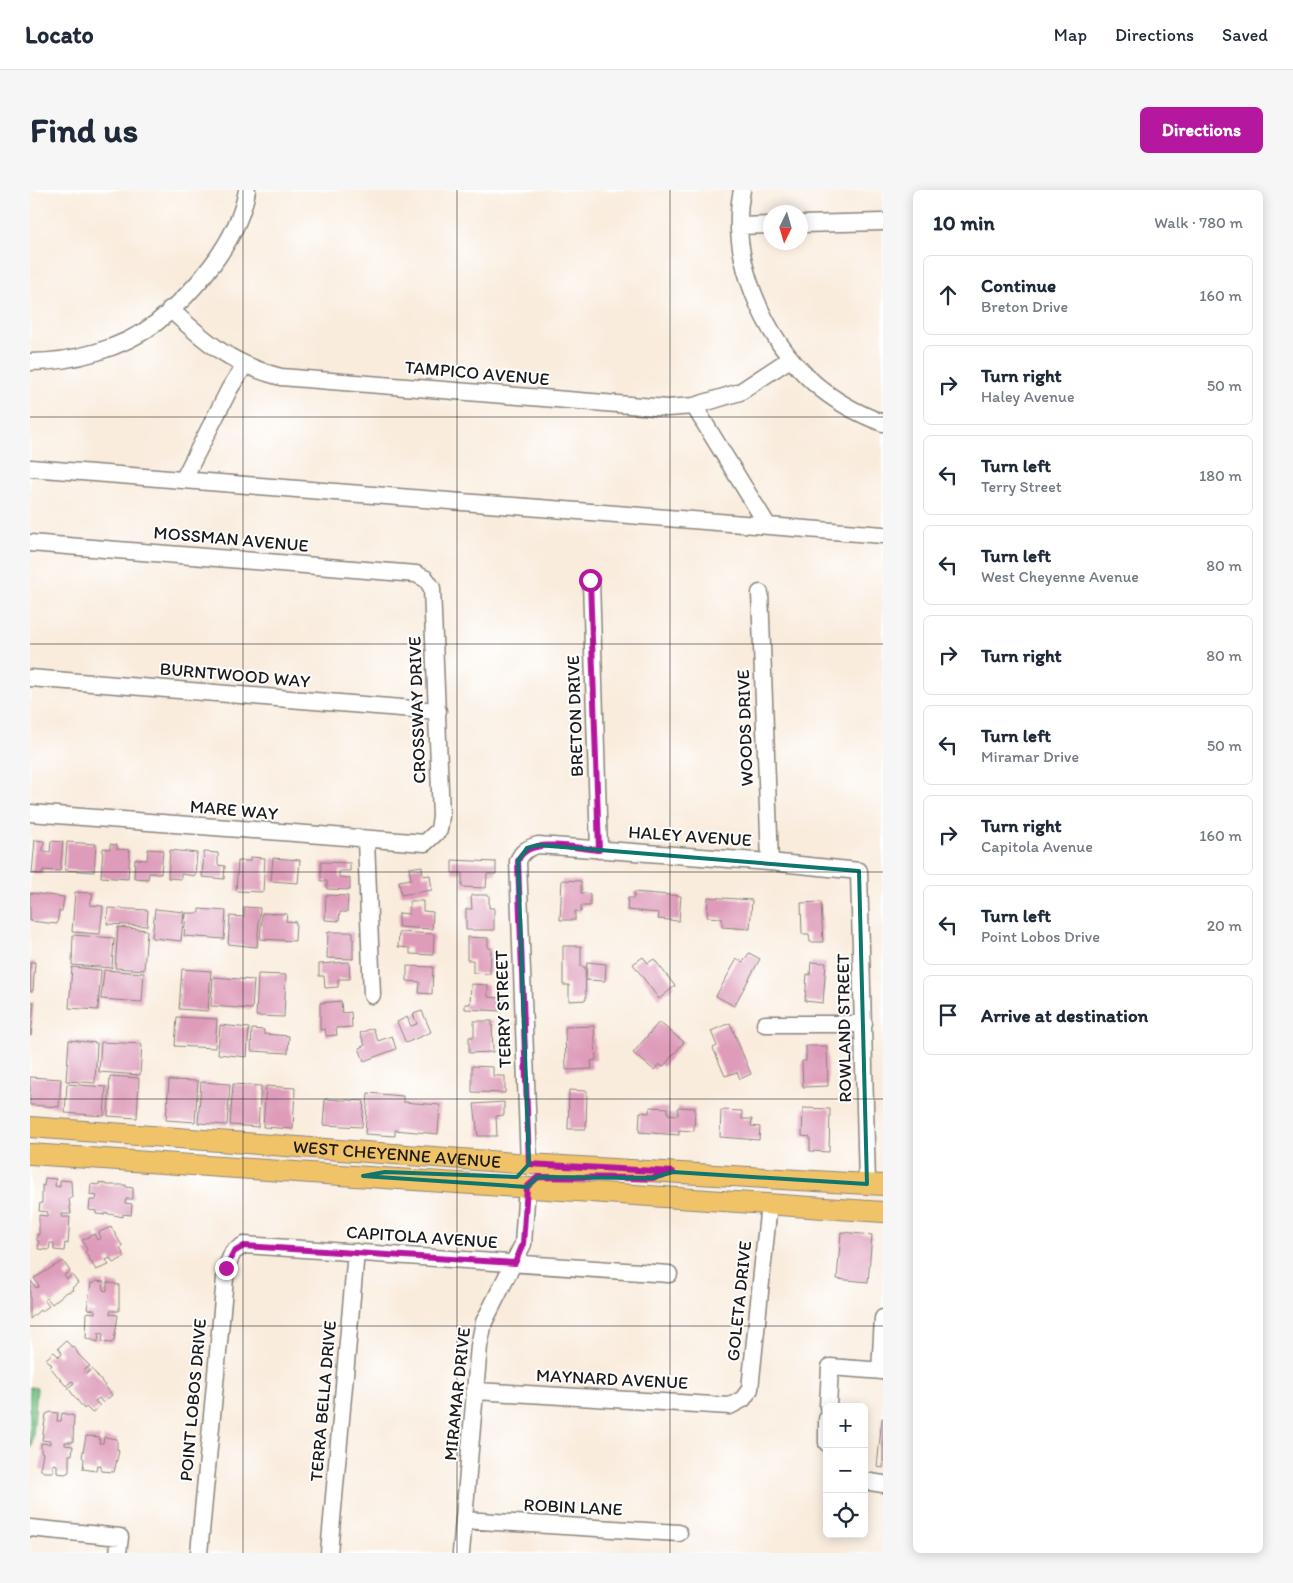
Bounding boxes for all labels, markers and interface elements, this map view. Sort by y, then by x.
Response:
text: Locato [25,20,94,49]
text: Map [1054,24,1087,46]
text: Directions [1115,24,1194,46]
text: Saved [1222,24,1268,46]
button: Directions [1140,107,1263,153]
text: Find us [30,109,138,151]
north arrow [763,205,808,250]
text: 10 min [933,210,995,235]
text: Walk · 780 m [1154,213,1243,232]
text: Continue [981,274,1056,297]
icon: ahead [934,281,962,309]
text: 160 m [1199,286,1242,305]
text: Breton Drive [981,297,1068,316]
street label: TAMPICO AVENUE [404,356,550,390]
text: Turn right [981,364,1062,387]
icon: right [934,371,962,399]
text: 50 m [1207,376,1242,395]
text: Haley Avenue [981,387,1075,406]
text: Turn left [981,454,1051,477]
icon: left [934,461,962,489]
text: 180 m [1199,466,1242,485]
text: Terry Street [981,477,1062,496]
street label: MOSSMAN AVENUE [153,521,309,557]
text: Turn left [981,544,1051,567]
icon: left [934,551,962,579]
text: 80 m [1206,556,1242,575]
text: West Cheyenne Avenue [981,567,1139,586]
route start [579,569,602,592]
street label: CROSSWAY DRIVE [403,636,431,784]
icon: right [934,641,962,669]
text: Turn right [981,644,1062,667]
text: 80 m [1206,646,1242,665]
street label: BRETON DRIVE [562,655,588,777]
street label: BURNTWOOD WAY [159,657,312,693]
street label: WOODS DRIVE [732,669,758,787]
text: Turn left [981,724,1051,747]
icon: left [934,731,962,759]
text: 50 m [1207,736,1242,755]
text: Miramar Drive [981,747,1079,766]
street label: MARE WAY [189,795,280,825]
text: Turn right [981,814,1062,837]
street label: HALEY AVENUE [628,821,752,851]
icon: right [934,821,962,849]
text: 160 m [1199,826,1242,845]
text: Capitola Avenue [981,837,1093,856]
text: Turn left [981,904,1051,927]
icon: left [934,911,962,939]
text: 20 m [1207,916,1242,935]
text: Point Lobos Drive [981,927,1100,946]
street label: TERRY STREET [490,950,516,1068]
street label: ROWLAND STREET [832,953,856,1103]
icon: arrive [934,1001,962,1029]
text: Arrive at destination [981,1004,1148,1027]
street label: WEST CHEYENNE AVENUE [292,1136,502,1173]
street label: CAPITOLA AVENUE [345,1221,499,1253]
street label: GOLETA DRIVE [722,1240,756,1362]
route end [215,1257,238,1280]
street label: POINT LOBOS DRIVE [175,1318,211,1482]
street label: TERRA BELLA DRIVE [305,1320,341,1482]
street label: MIRAMAR DRIVE [439,1326,475,1462]
street label: MAYNARD AVENUE [536,1364,689,1394]
map controls [823,1403,868,1538]
button: + [823,1403,868,1448]
button: − [823,1448,868,1493]
street label: ROBIN LANE [523,1493,623,1521]
button: locate [823,1493,868,1538]

